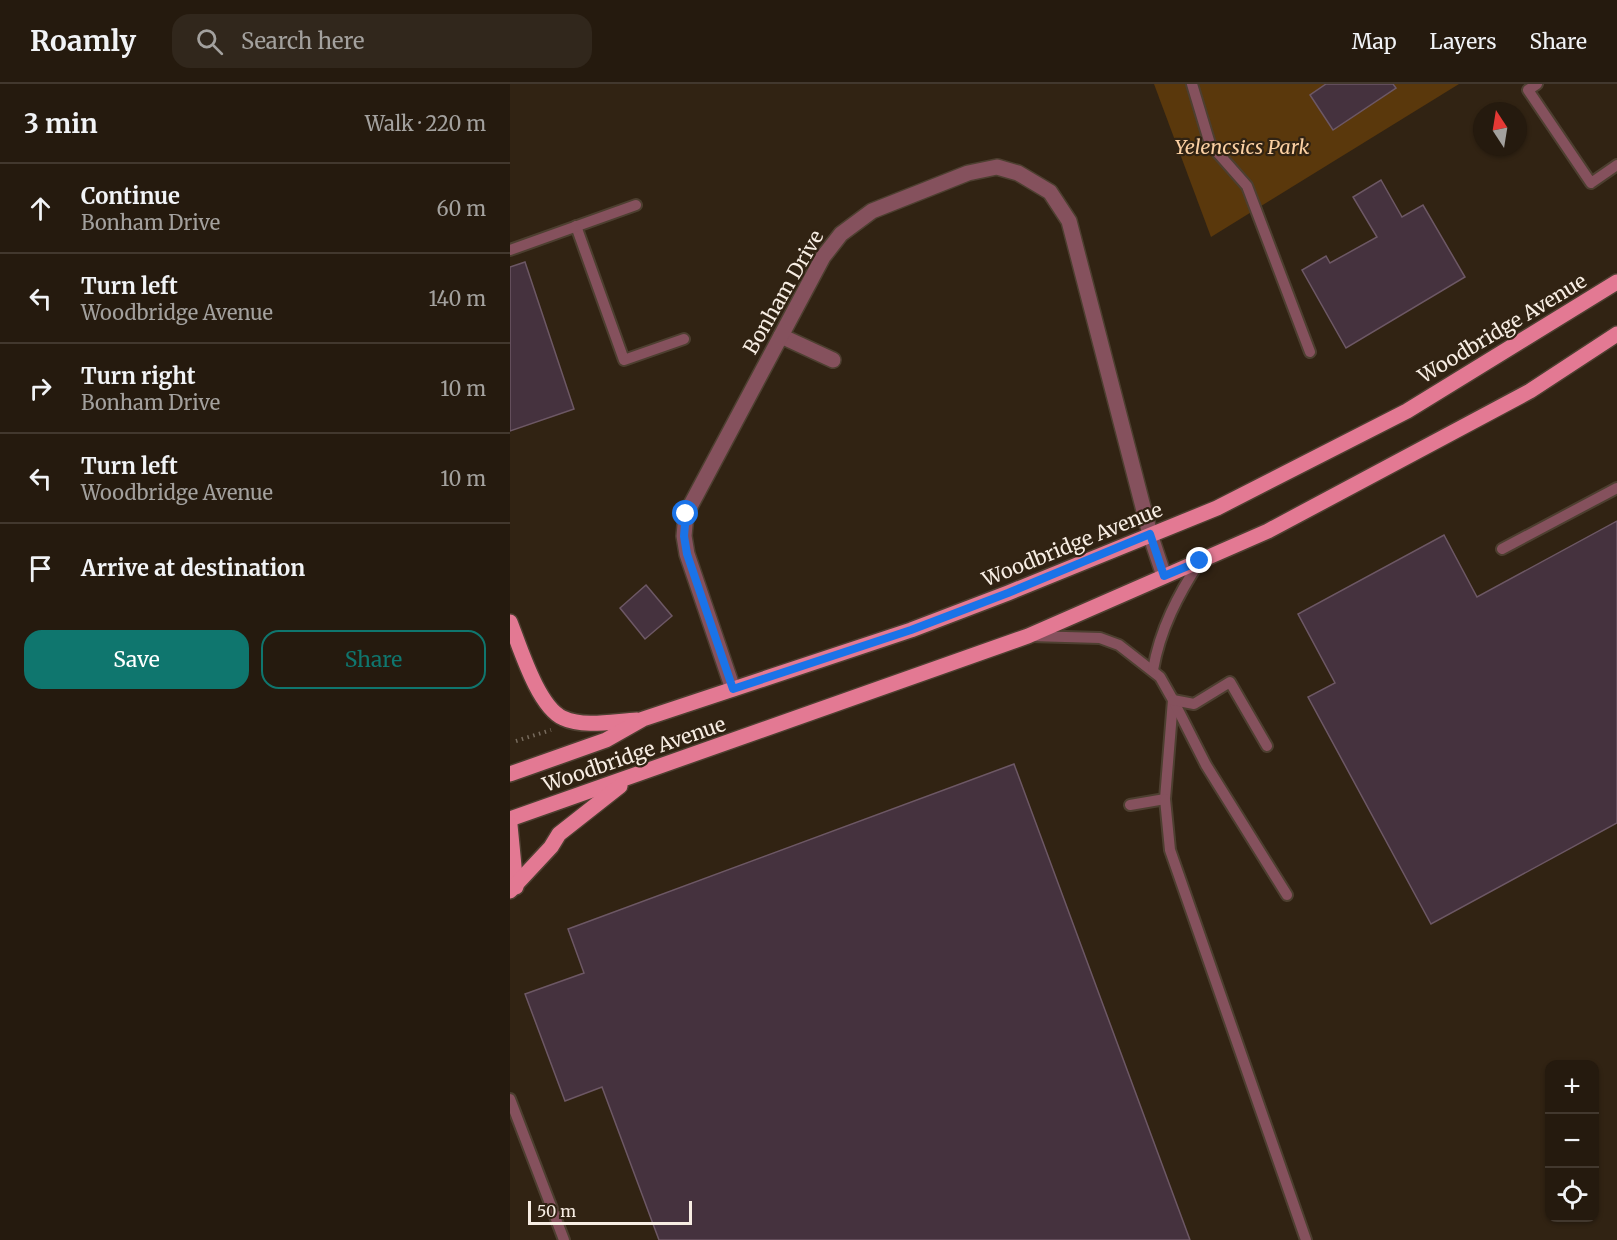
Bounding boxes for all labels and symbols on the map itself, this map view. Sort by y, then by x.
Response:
north arrow [1473,102,1527,156]
park label: Yelencsics Park [1175,134,1309,159]
street label: Bonham Drive [737,225,829,359]
street label: Woodbridge Avenue [1412,268,1591,389]
street label: Woodbridge Avenue [977,496,1166,592]
route start [672,500,698,526]
route end [1186,547,1212,573]
street label: Woodbridge Avenue [538,711,729,797]
scale bar [528,1198,692,1226]

